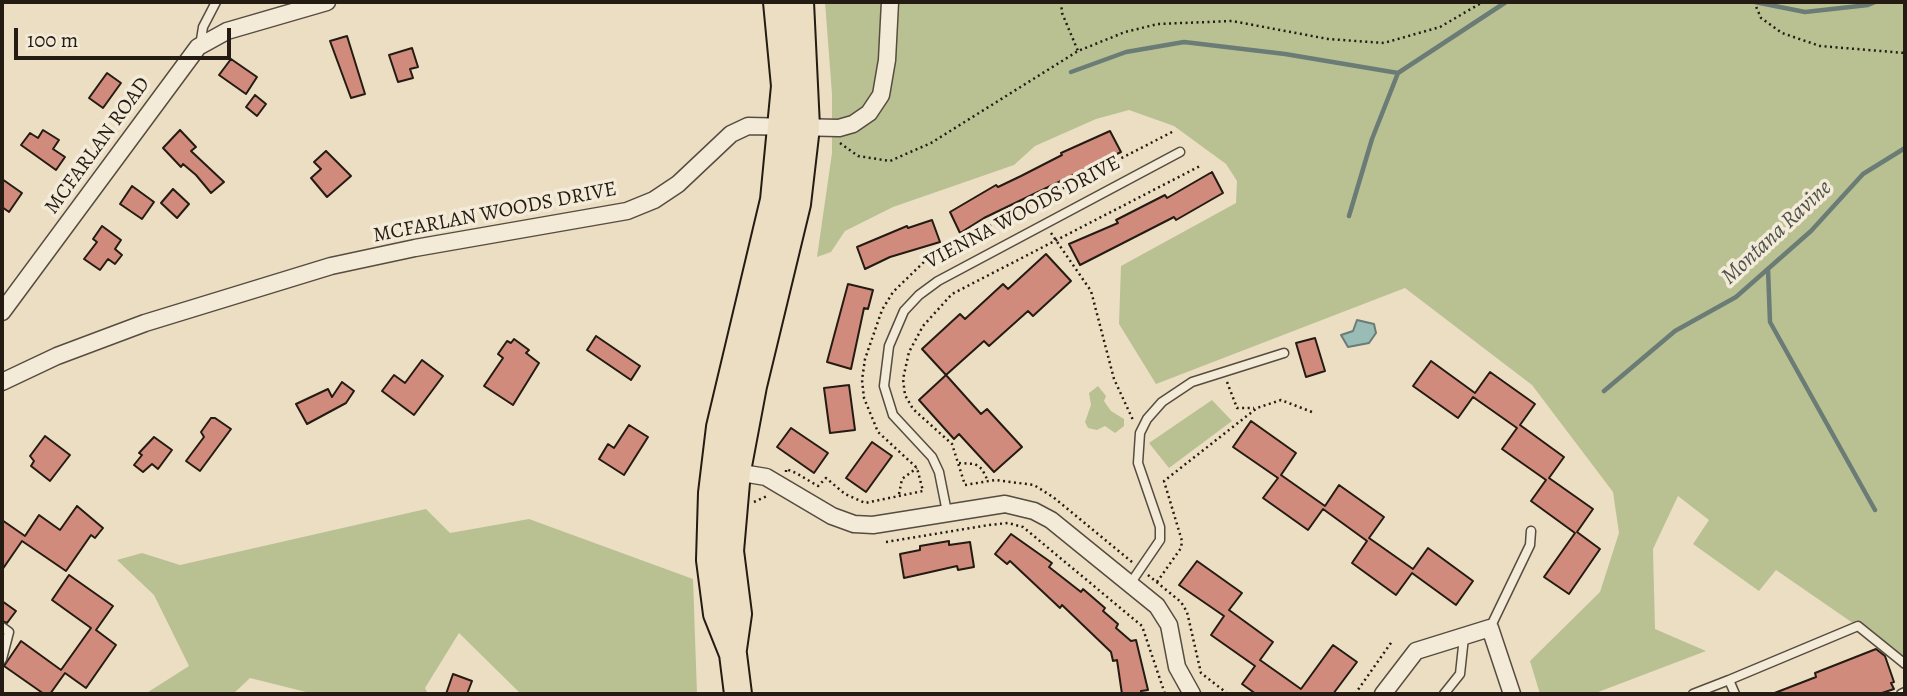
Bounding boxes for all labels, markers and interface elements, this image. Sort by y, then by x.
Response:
scale bar [18,14,234,58]
text: 100 m [27,26,78,54]
street label: MCFARLAN ROAD [40,73,156,219]
street label: VIENNA WOODS DRIVE [921,151,1125,275]
water label: Montana Ravine [1716,175,1838,291]
street label: MCFARLAN WOODS DRIVE [371,177,619,249]

